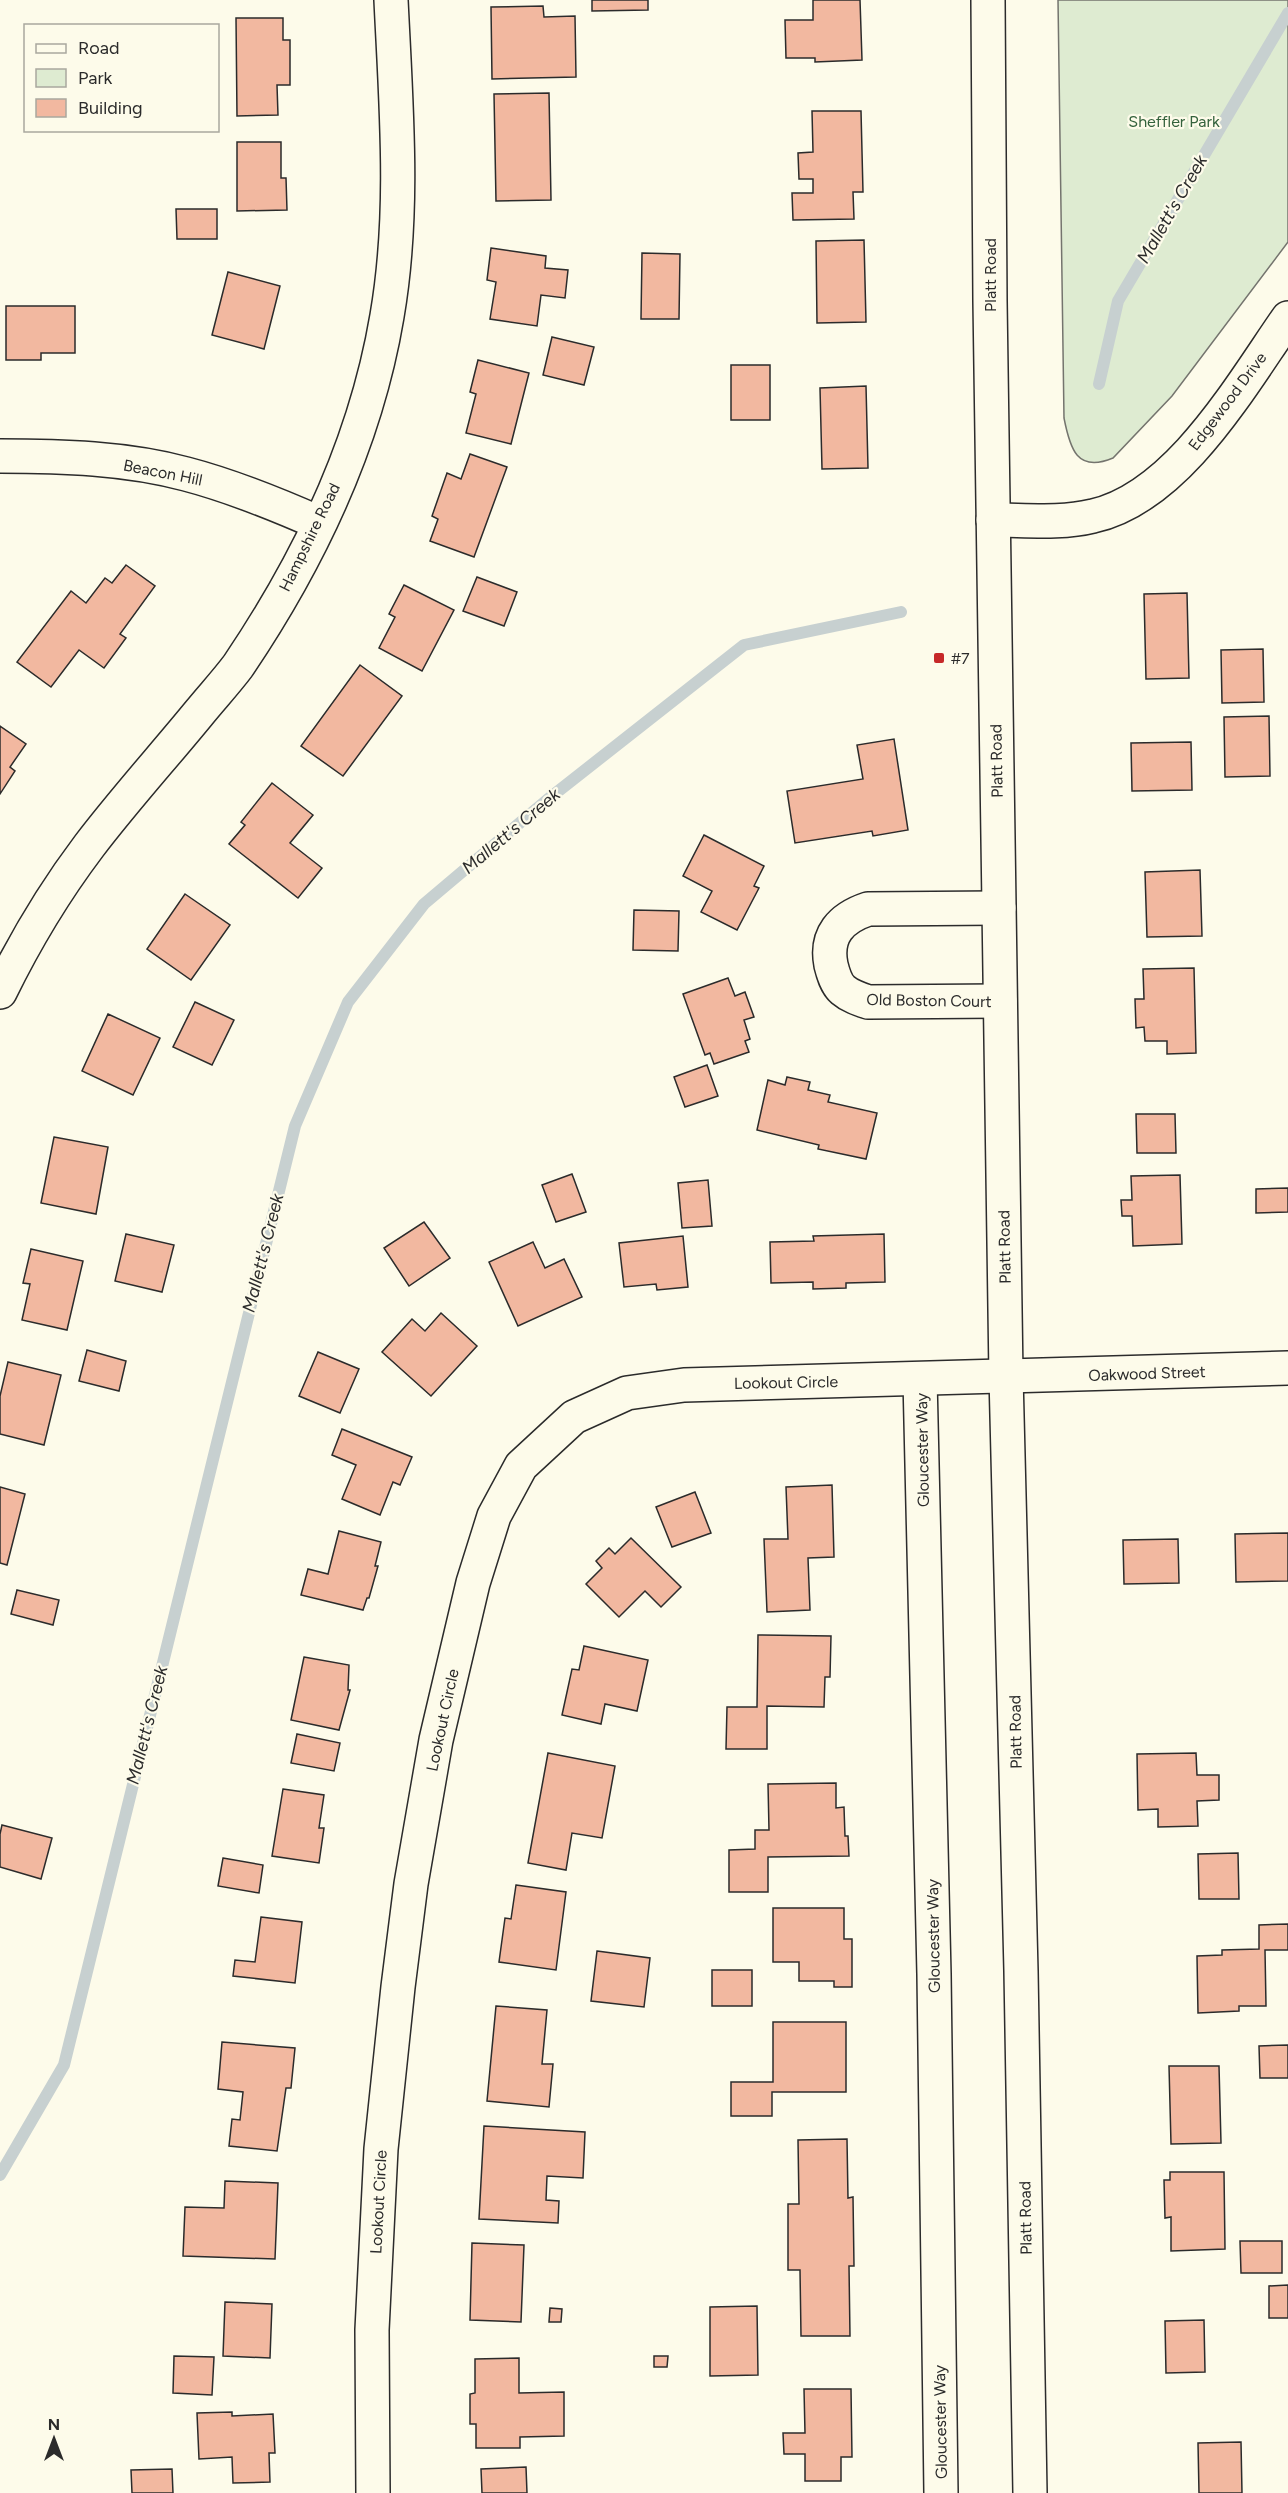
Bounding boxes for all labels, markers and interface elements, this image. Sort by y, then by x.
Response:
legend [24,24,219,132]
text: Road [78,37,119,59]
text: Park [78,67,113,89]
text: Building [78,97,143,119]
park label: Sheffler Park [1128,112,1220,131]
water label: Mallett's Creek [1132,150,1213,267]
street label: Platt Road [981,238,1000,312]
street label: Edgewood Drive [1184,348,1271,454]
street label: Beacon Hill [122,456,204,489]
street label: Hampshire Road [275,480,344,595]
place label: #7 [951,649,970,668]
marker: #7 [932,651,946,665]
street label: Platt Road [986,724,1007,798]
water label: Mallett's Creek [457,783,566,879]
street label: Old Boston Court [866,990,992,1011]
water label: Mallett's Creek [238,1190,289,1315]
street label: Platt Road [994,1210,1015,1284]
street label: Oakwood Street [1088,1362,1206,1385]
street label: Lookout Circle [734,1372,839,1393]
street label: Gloucester Way [912,1392,933,1507]
water label: Mallett's Creek [122,1662,173,1787]
street label: Lookout Circle [422,1667,463,1773]
street label: Platt Road [1005,1695,1026,1769]
street label: Gloucester Way [923,1878,944,1993]
street label: Lookout Circle [366,2149,391,2255]
street label: Platt Road [1015,2181,1036,2255]
street label: Gloucester Way [930,2364,951,2479]
north arrow [24,2409,84,2469]
text: N [48,2415,60,2434]

